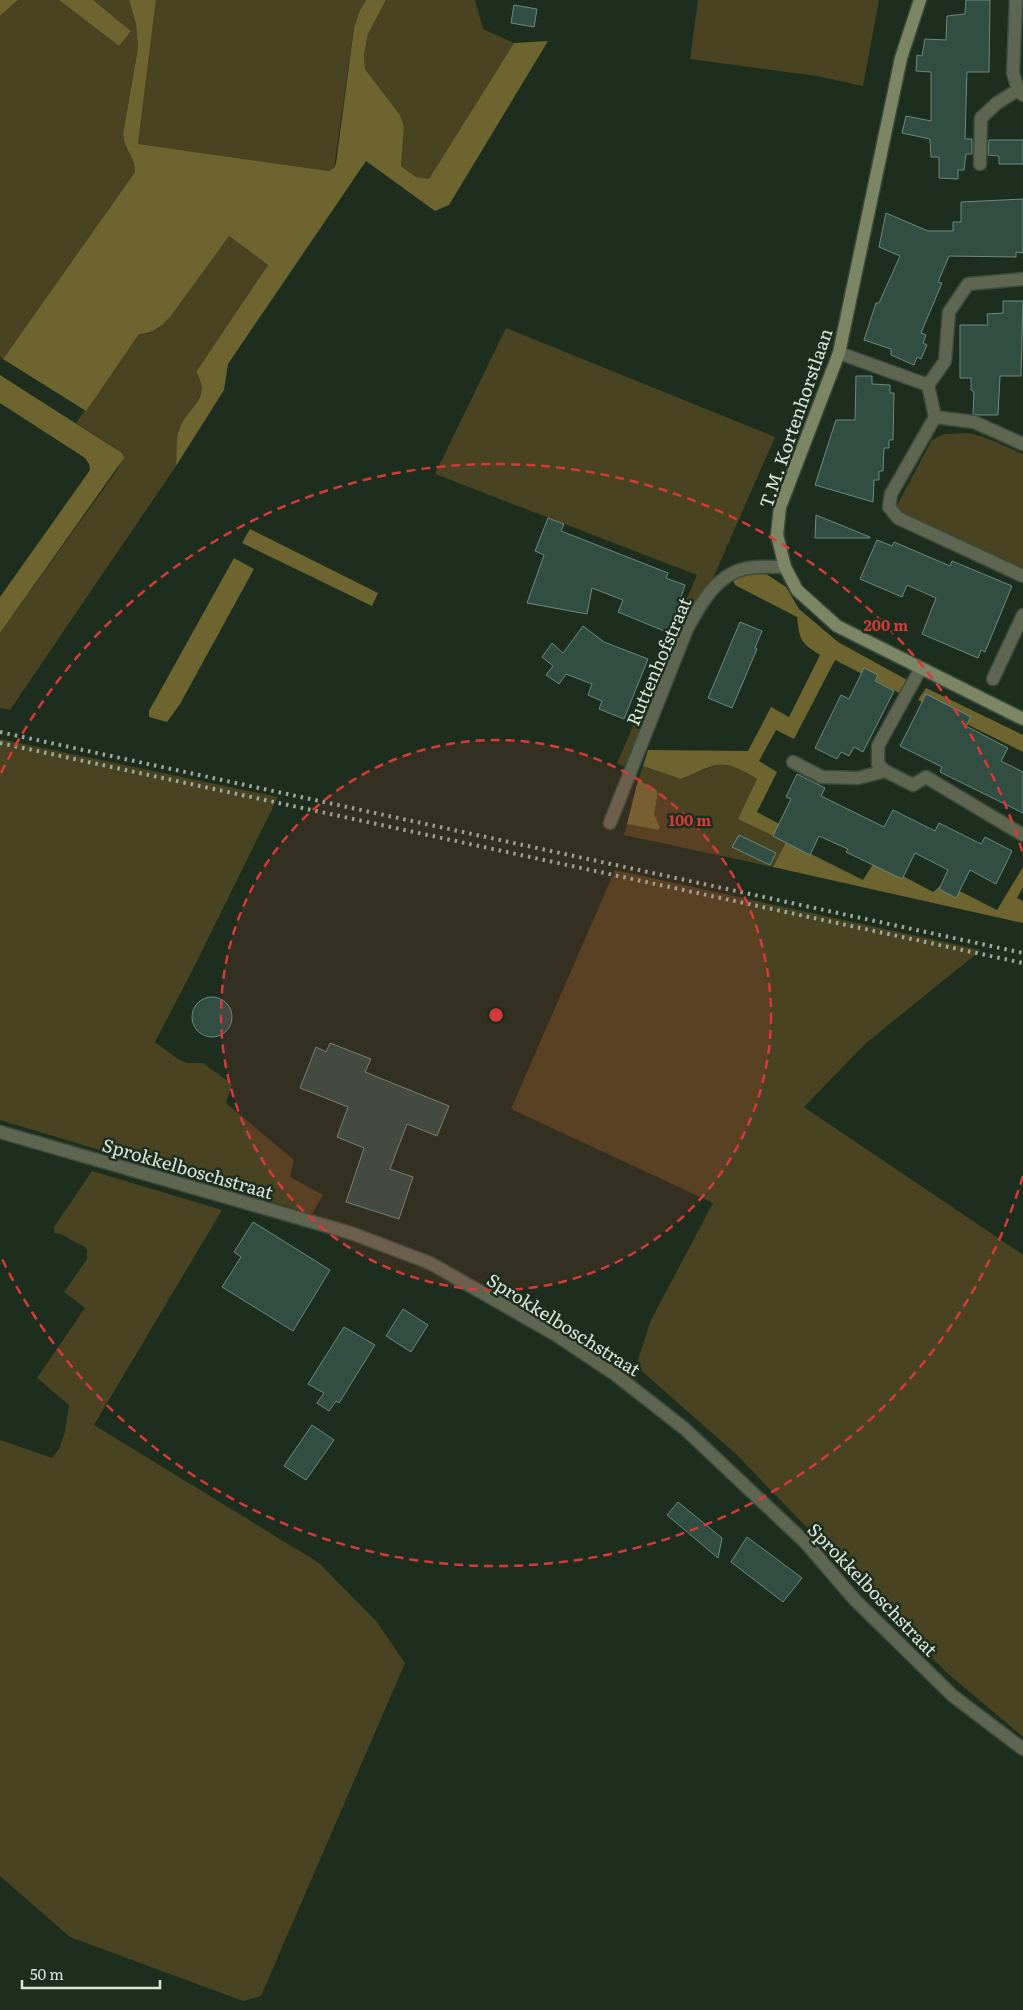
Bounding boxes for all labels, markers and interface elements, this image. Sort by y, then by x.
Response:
street label: T.M. Kortenhorstlaan [752,324,838,512]
street label: Ruttenhofstraat [619,592,698,729]
text: 200 m [864,613,908,636]
text: 100 m [669,808,711,831]
centre of rings [487,1006,505,1024]
street label: Sprokkelboschstraat [99,1131,277,1206]
street label: Sprokkelboschstraat [482,1266,647,1383]
street label: Sprokkelboschstraat [802,1516,945,1662]
scale bar [22,1958,160,1990]
text: 50 m [30,1962,64,1985]

